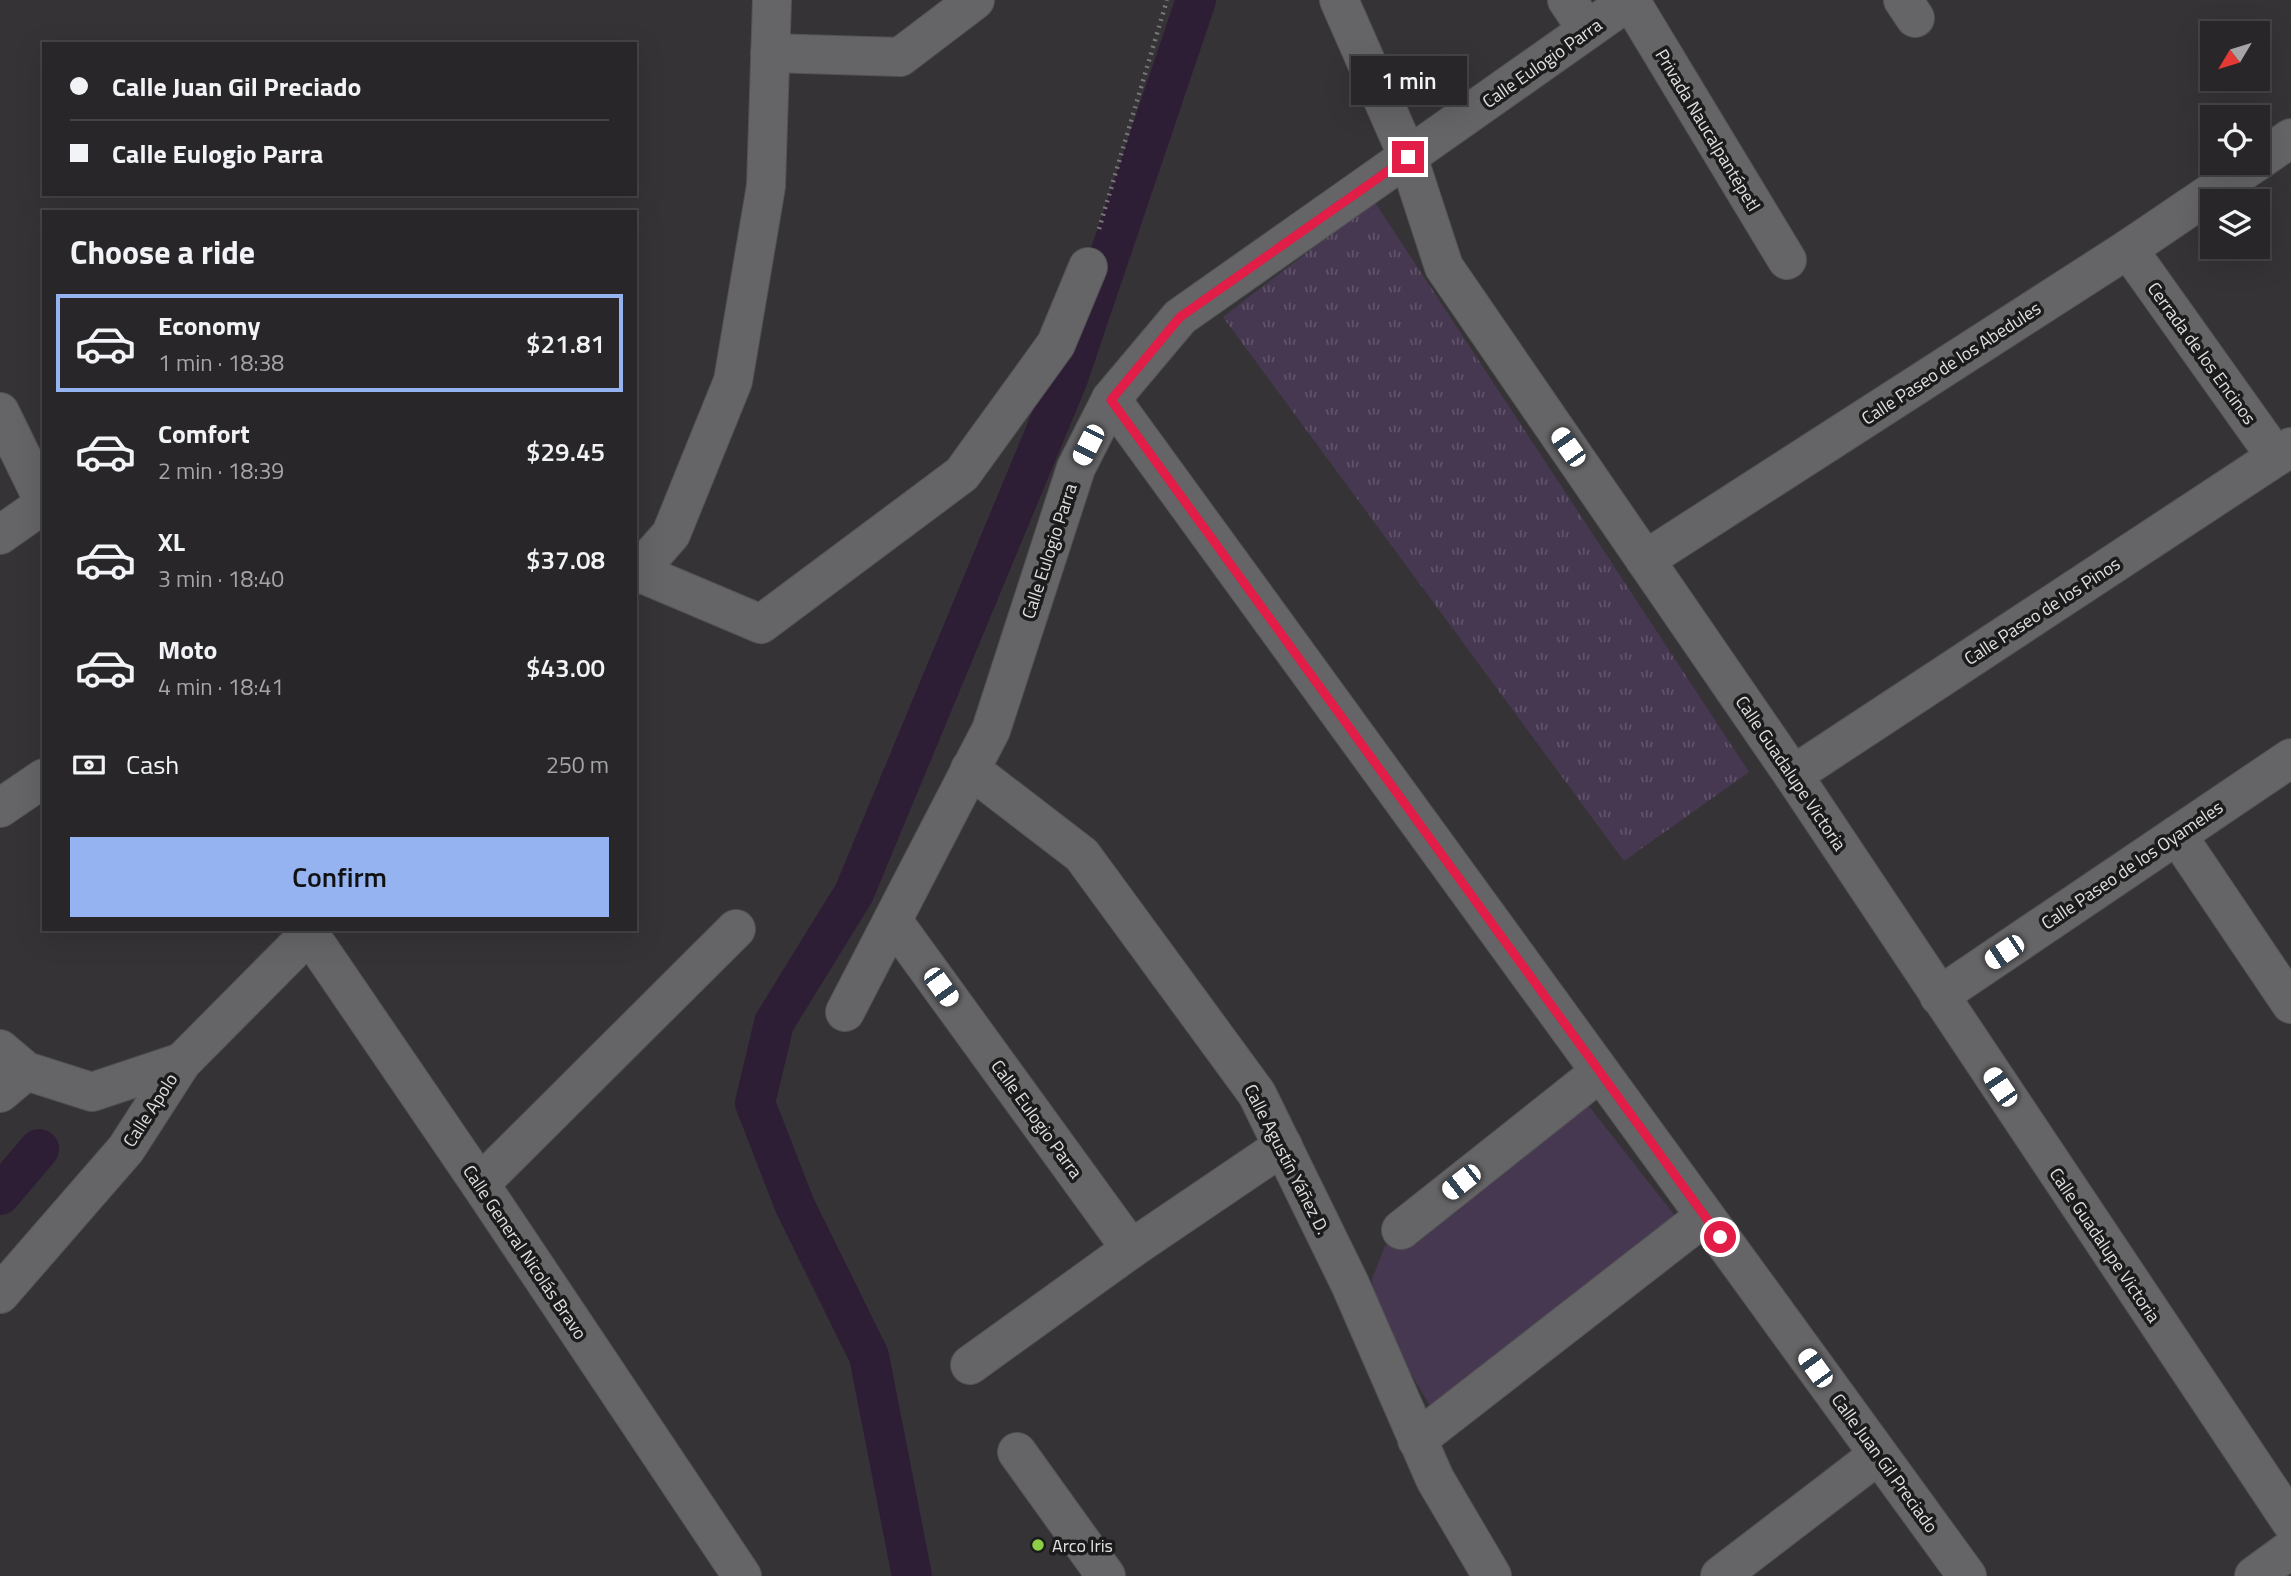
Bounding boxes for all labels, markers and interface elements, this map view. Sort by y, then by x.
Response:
street label: Calle Eulogio Parra [1477,12,1607,114]
north arrow [2200,21,2270,91]
map controls [2200,21,2270,259]
street label: Privada Naucalpantépetl [1649,44,1767,216]
callout: 1 min [1350,55,1466,104]
text: 1 min [1381,63,1437,98]
text: Calle Juan Gil Preciado [112,67,361,106]
button: locate [2200,105,2270,175]
text: Calle Eulogio Parra [112,134,323,173]
route end [1392,141,1424,173]
button: layers [2200,189,2270,259]
text: Choose a ride [70,228,255,276]
street label: Cerrada de los Encinos [2141,276,2263,430]
street label: Calle Paseo de los Abedules [1856,295,2046,431]
text: Economy [158,306,260,345]
icon: car [74,312,137,375]
text: $21.81 [526,324,605,363]
text: 1 min · 18:38 [158,345,284,380]
text: Comfort [158,414,250,453]
icon: car [74,420,137,483]
car [1070,422,1107,468]
car [1548,424,1589,470]
text: $29.45 [526,432,605,471]
text: 2 min · 18:39 [158,453,284,488]
street label: Calle Eulogio Parra [1014,480,1084,622]
text: XL [158,522,185,561]
icon: car [74,528,137,591]
text: $37.08 [526,540,605,579]
street label: Calle Paseo de los Pinos [1959,550,2125,672]
text: 3 min · 18:40 [158,561,284,596]
text: Moto [158,630,217,669]
icon: car [74,636,137,699]
text: $43.00 [526,648,605,687]
text: 4 min · 18:41 [158,669,284,704]
street label: Calle Guadalupe Victoria [1729,690,1853,856]
text: Cash [126,745,179,784]
icon: cash [70,746,108,784]
text: 250 m [546,747,609,782]
street label: Calle Paseo de los Oyameles [2036,794,2228,936]
button: Confirm [70,837,609,917]
car [1981,932,2028,972]
car [921,964,962,1010]
street label: Calle Eulogio Parra [985,1054,1089,1184]
car [1980,1064,2021,1110]
street label: Calle Apolo [116,1068,184,1152]
street label: Calle Agustín Yáñez D. [1237,1079,1337,1239]
street label: Calle General Nicolás Bravo [456,1159,594,1345]
car [1438,1161,1485,1203]
street label: Calle Guadalupe Victoria [2043,1162,2167,1328]
route start [1704,1221,1736,1253]
car [1795,1345,1836,1391]
street label: Calle Juan Gil Preciado [1825,1388,1945,1538]
place label: Arco Iris [1052,1532,1113,1559]
marker: Arco Iris [1030,1537,1046,1553]

